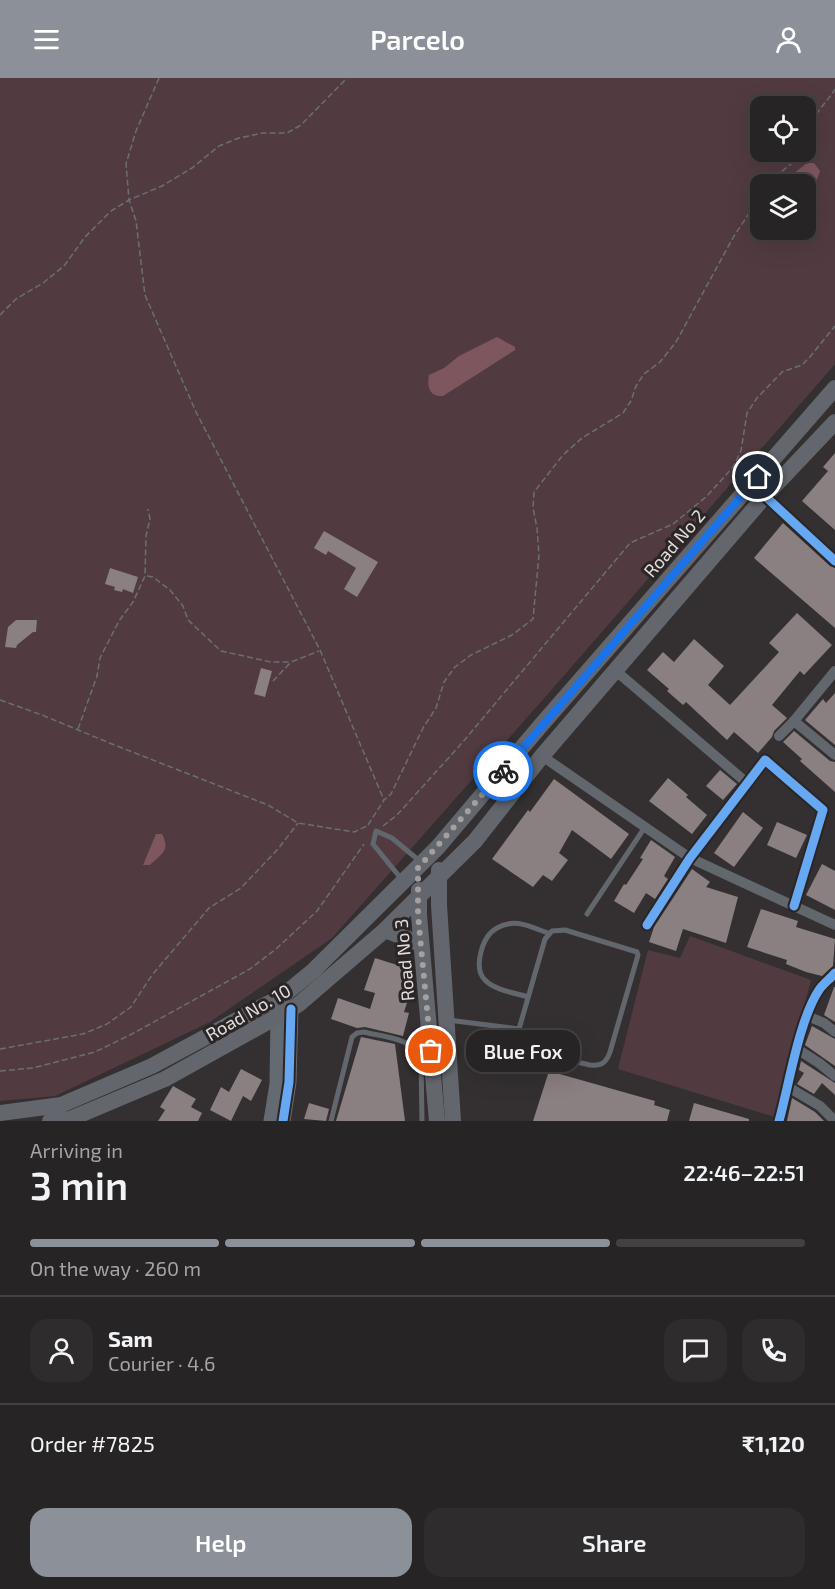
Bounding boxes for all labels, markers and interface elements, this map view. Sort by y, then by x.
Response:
icon: menu [30,23,63,56]
text: Parcelo [370,23,465,55]
icon: person [772,23,805,56]
map controls [750,96,816,240]
button: locate [750,96,816,162]
button: layers [750,174,816,240]
pin [732,451,783,502]
icon: home [741,460,774,493]
street label: Road No 2 [639,505,709,581]
courier [473,741,533,801]
icon: bike [487,755,520,788]
street label: Road No 3 [389,918,419,1002]
street label: Road No. 10 [202,979,294,1045]
pin [405,1025,456,1076]
callout: Blue Fox [467,1030,581,1072]
icon: bag [414,1034,447,1067]
text: Blue Fox [483,1039,563,1063]
text: Arriving in [30,1138,123,1162]
text: 22:46–22:51 [683,1159,805,1185]
text: 3 min [30,1161,128,1208]
text: On the way · 260 m [30,1256,201,1280]
button: person [30,1319,93,1382]
button: chat [664,1319,727,1382]
button: phone [742,1319,805,1382]
text: Sam [108,1325,153,1351]
text: Courier · 4.6 [108,1351,215,1375]
text: Order #7825 [30,1430,155,1456]
text: ₹1,120 [742,1430,805,1456]
button: Help [30,1508,412,1577]
button: Share [424,1508,805,1577]

